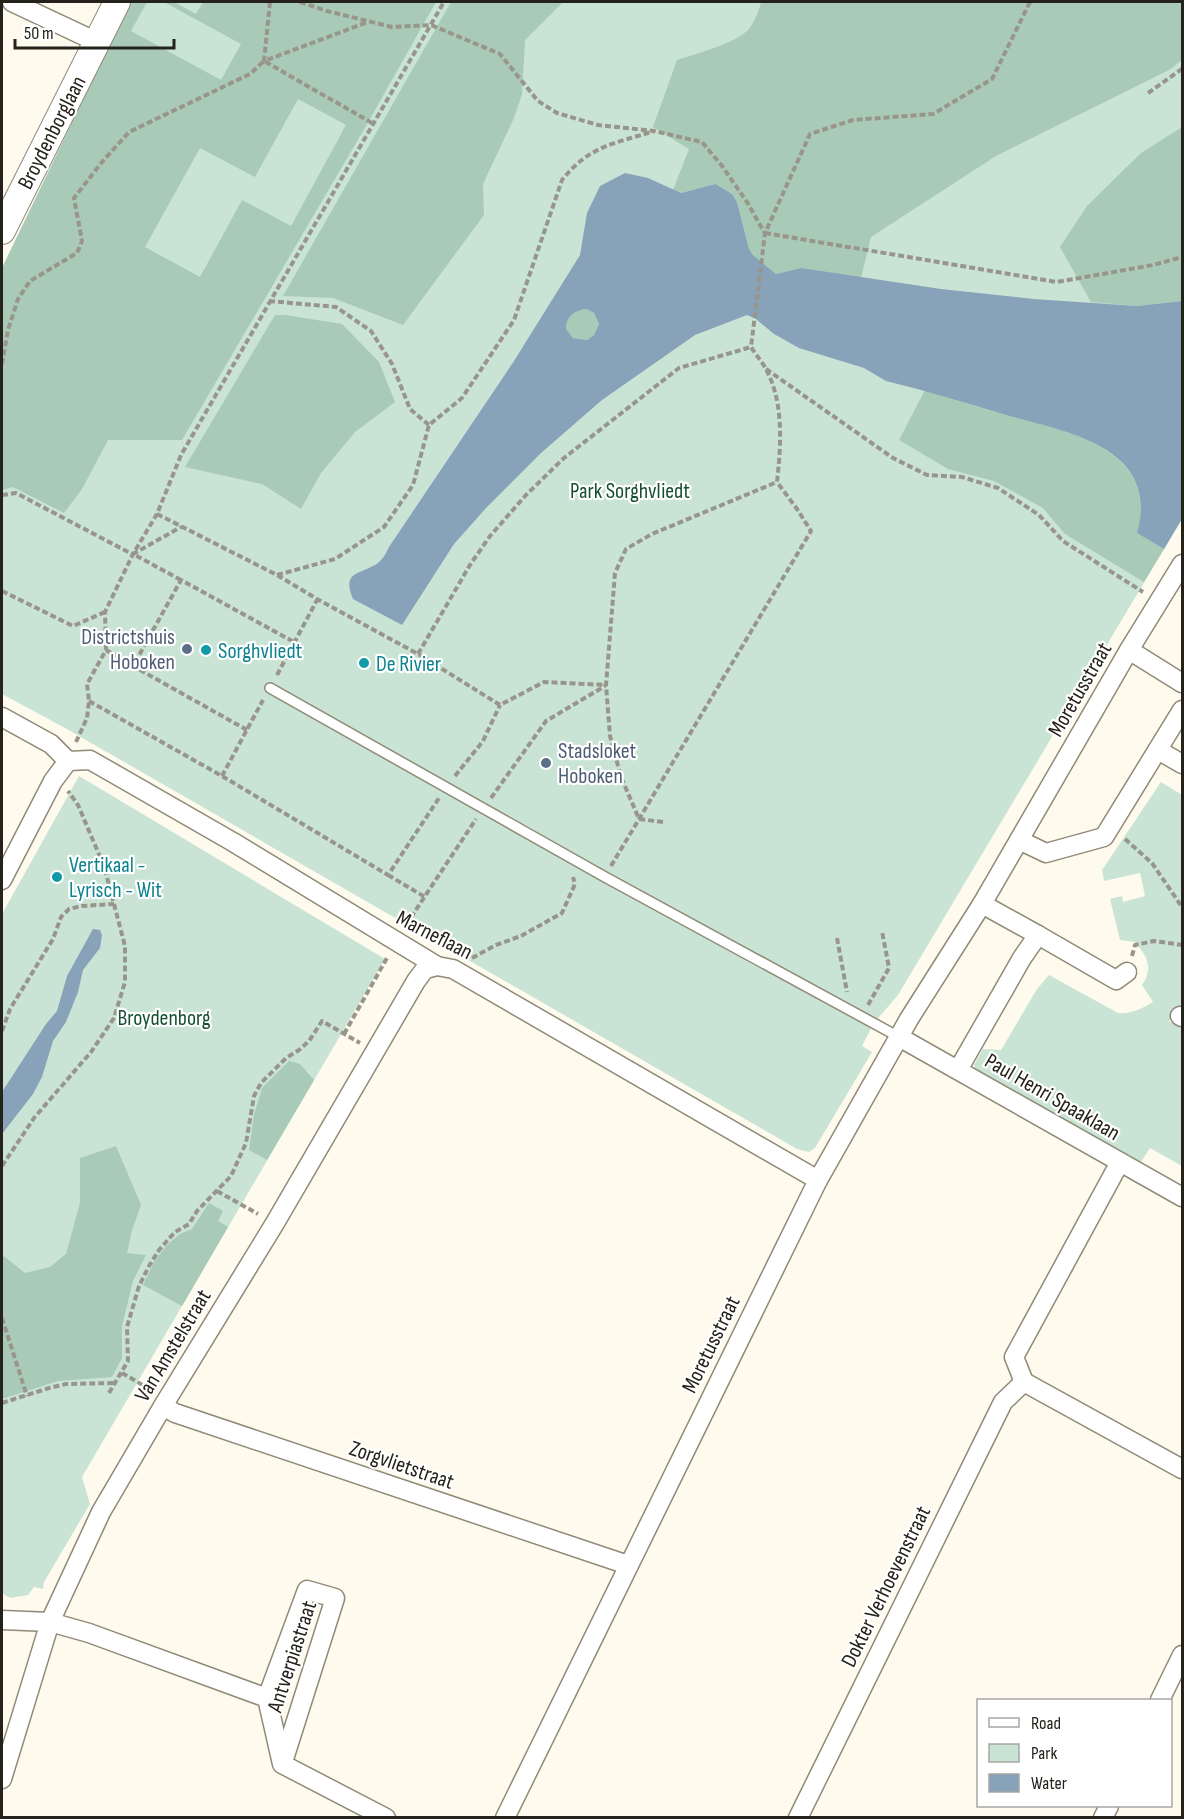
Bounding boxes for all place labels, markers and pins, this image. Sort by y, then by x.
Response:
place label: Districtshuis Hoboken [81,624,175,676]
place label: Sorghvliedt [218,638,303,665]
marker: Districtshuis Hoboken [180,642,194,656]
marker: Sorghvliedt [199,643,213,657]
place label: De Rivier [376,651,441,678]
marker: De Rivier [357,656,371,670]
place label: Stadsloket Hoboken [558,738,637,790]
marker: Stadsloket Hoboken [539,756,553,770]
place label: Vertikaal - Lyrisch - Wit [69,852,162,904]
marker: Vertikaal - Lyrisch - Wit [50,870,64,884]

